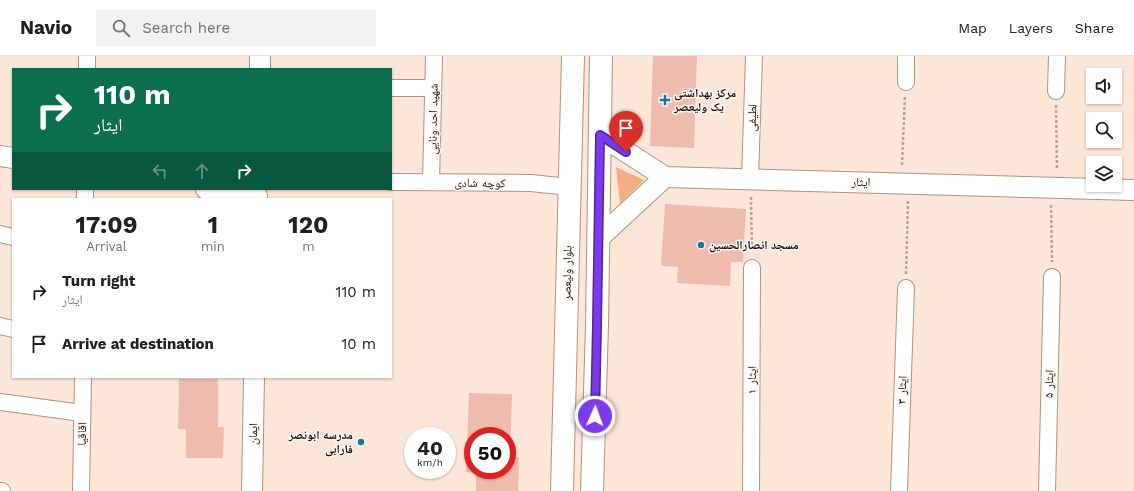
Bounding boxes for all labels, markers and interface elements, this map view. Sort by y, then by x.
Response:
search box [96,10,376,46]
text: Navio [20,16,72,39]
icon: search [110,17,132,39]
text: Search here [142,19,230,37]
text: Map [958,20,987,36]
text: Layers [1009,20,1053,36]
text: Share [1075,20,1114,36]
map controls [1086,68,1122,192]
button: sound [1086,68,1122,104]
text: 110 m [94,78,171,111]
street label: شهید احد ونایی [425,83,441,155]
icon: right [28,84,80,136]
place label: مرکز بهداشتی یک ولیعصر [673,86,737,114]
marker: مرکز بهداشتی یک ولیعصر [659,94,671,106]
street label: لطیفی [745,104,760,132]
pin [609,111,643,152]
button: search [1086,112,1122,148]
text: ایثار [94,114,122,135]
icon: arrive [615,117,637,139]
button: layers [1086,156,1122,192]
icon: left [149,160,171,182]
icon: ahead [191,160,213,182]
icon: right [233,160,255,182]
street label: ایثار [850,175,871,189]
street label: کوچه شادی [454,176,506,190]
text: 17:09 [75,211,137,239]
text: 1 [208,211,218,239]
text: 120 [288,211,328,239]
place label: مسجد انصارالحسین [709,238,799,253]
text: Arrival [86,239,127,254]
text: min [201,239,225,254]
text: m [302,239,315,254]
marker: مسجد انصارالحسین [696,240,706,250]
street label: بلوار ولیعصر [560,245,575,302]
text: Turn right [62,272,135,290]
icon: right [28,281,50,303]
text: 110 m [336,283,376,301]
text: ایثار [62,292,83,307]
icon: arrive [28,333,50,355]
text: Arrive at destination [62,335,214,353]
text: 10 m [341,335,376,353]
street label: ایثار ۱ [745,366,759,394]
street label: ایثار ۵ [1042,369,1057,398]
street label: ایثار ۳ [895,375,910,404]
position arrow [574,395,616,437]
street label: اقاقیا [75,422,89,446]
street label: ایمان [246,423,260,445]
speed limit sign: 50 [464,427,516,479]
place label: مدرسه ابونصر فارابی [288,428,353,457]
text: 40 [417,436,443,460]
marker: مدرسه ابونصر فارابی [356,437,366,447]
text: km/h [417,457,443,468]

